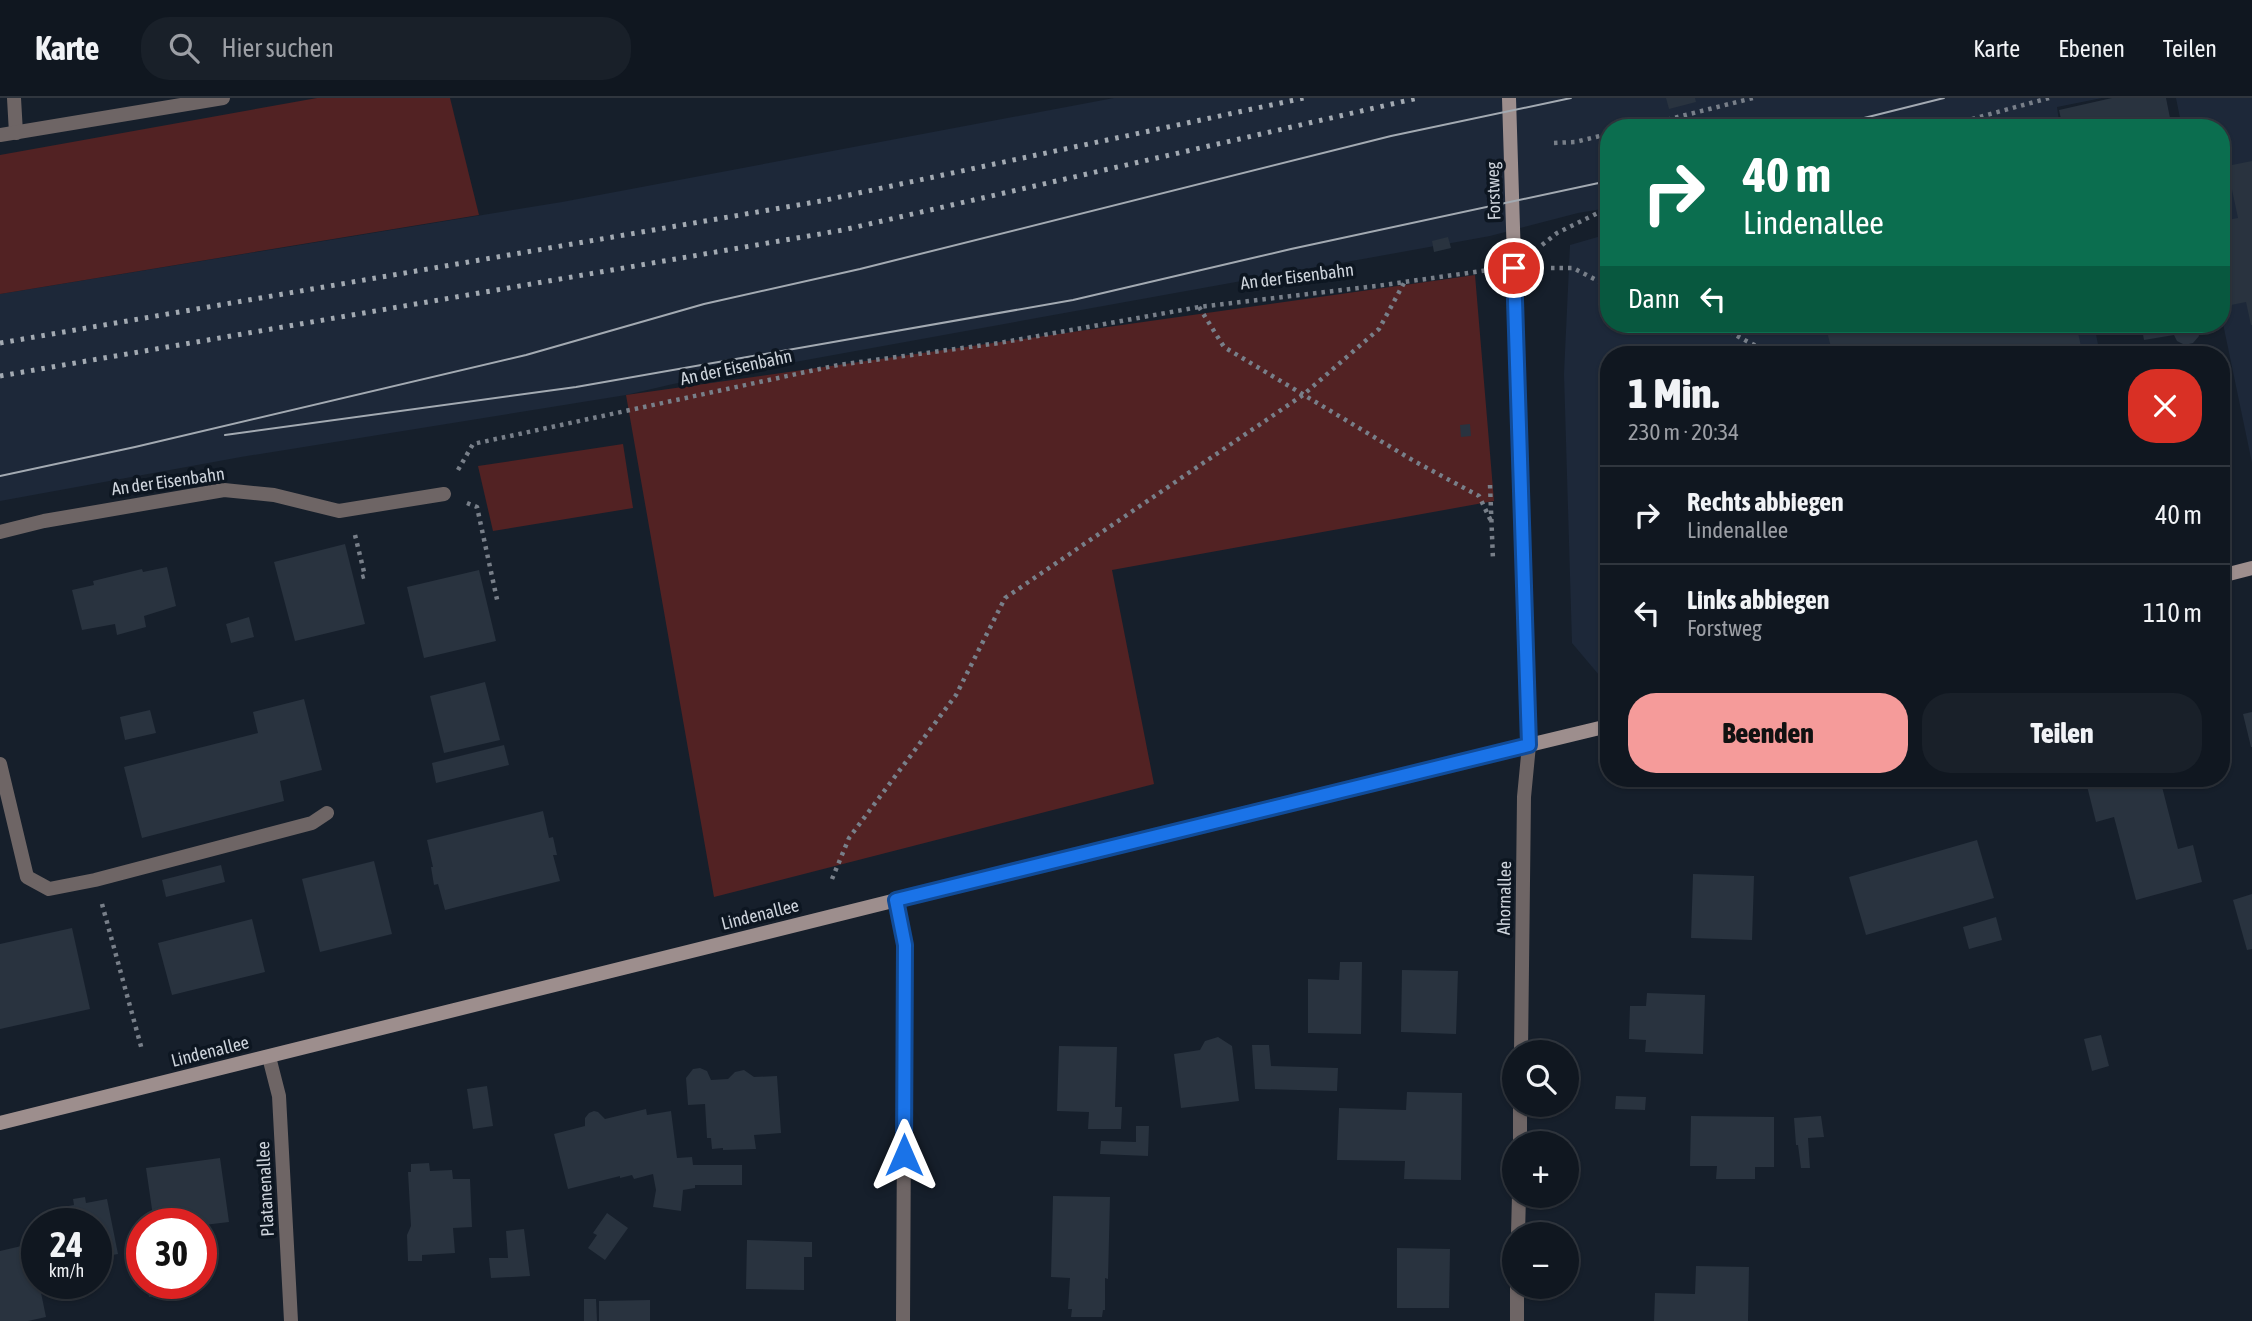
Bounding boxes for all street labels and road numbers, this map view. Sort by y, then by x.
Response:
street label: Forstweg [1481,161,1505,221]
street label: An der Eisenbahn [1239,259,1355,293]
street label: An der Eisenbahn [678,345,794,389]
street label: An der Eisenbahn [110,463,226,499]
street label: Ahornallee [1493,861,1515,935]
street label: Lindenallee [719,894,801,934]
street label: Lindenallee [169,1031,251,1071]
street label: Platanenallee [252,1141,278,1237]

